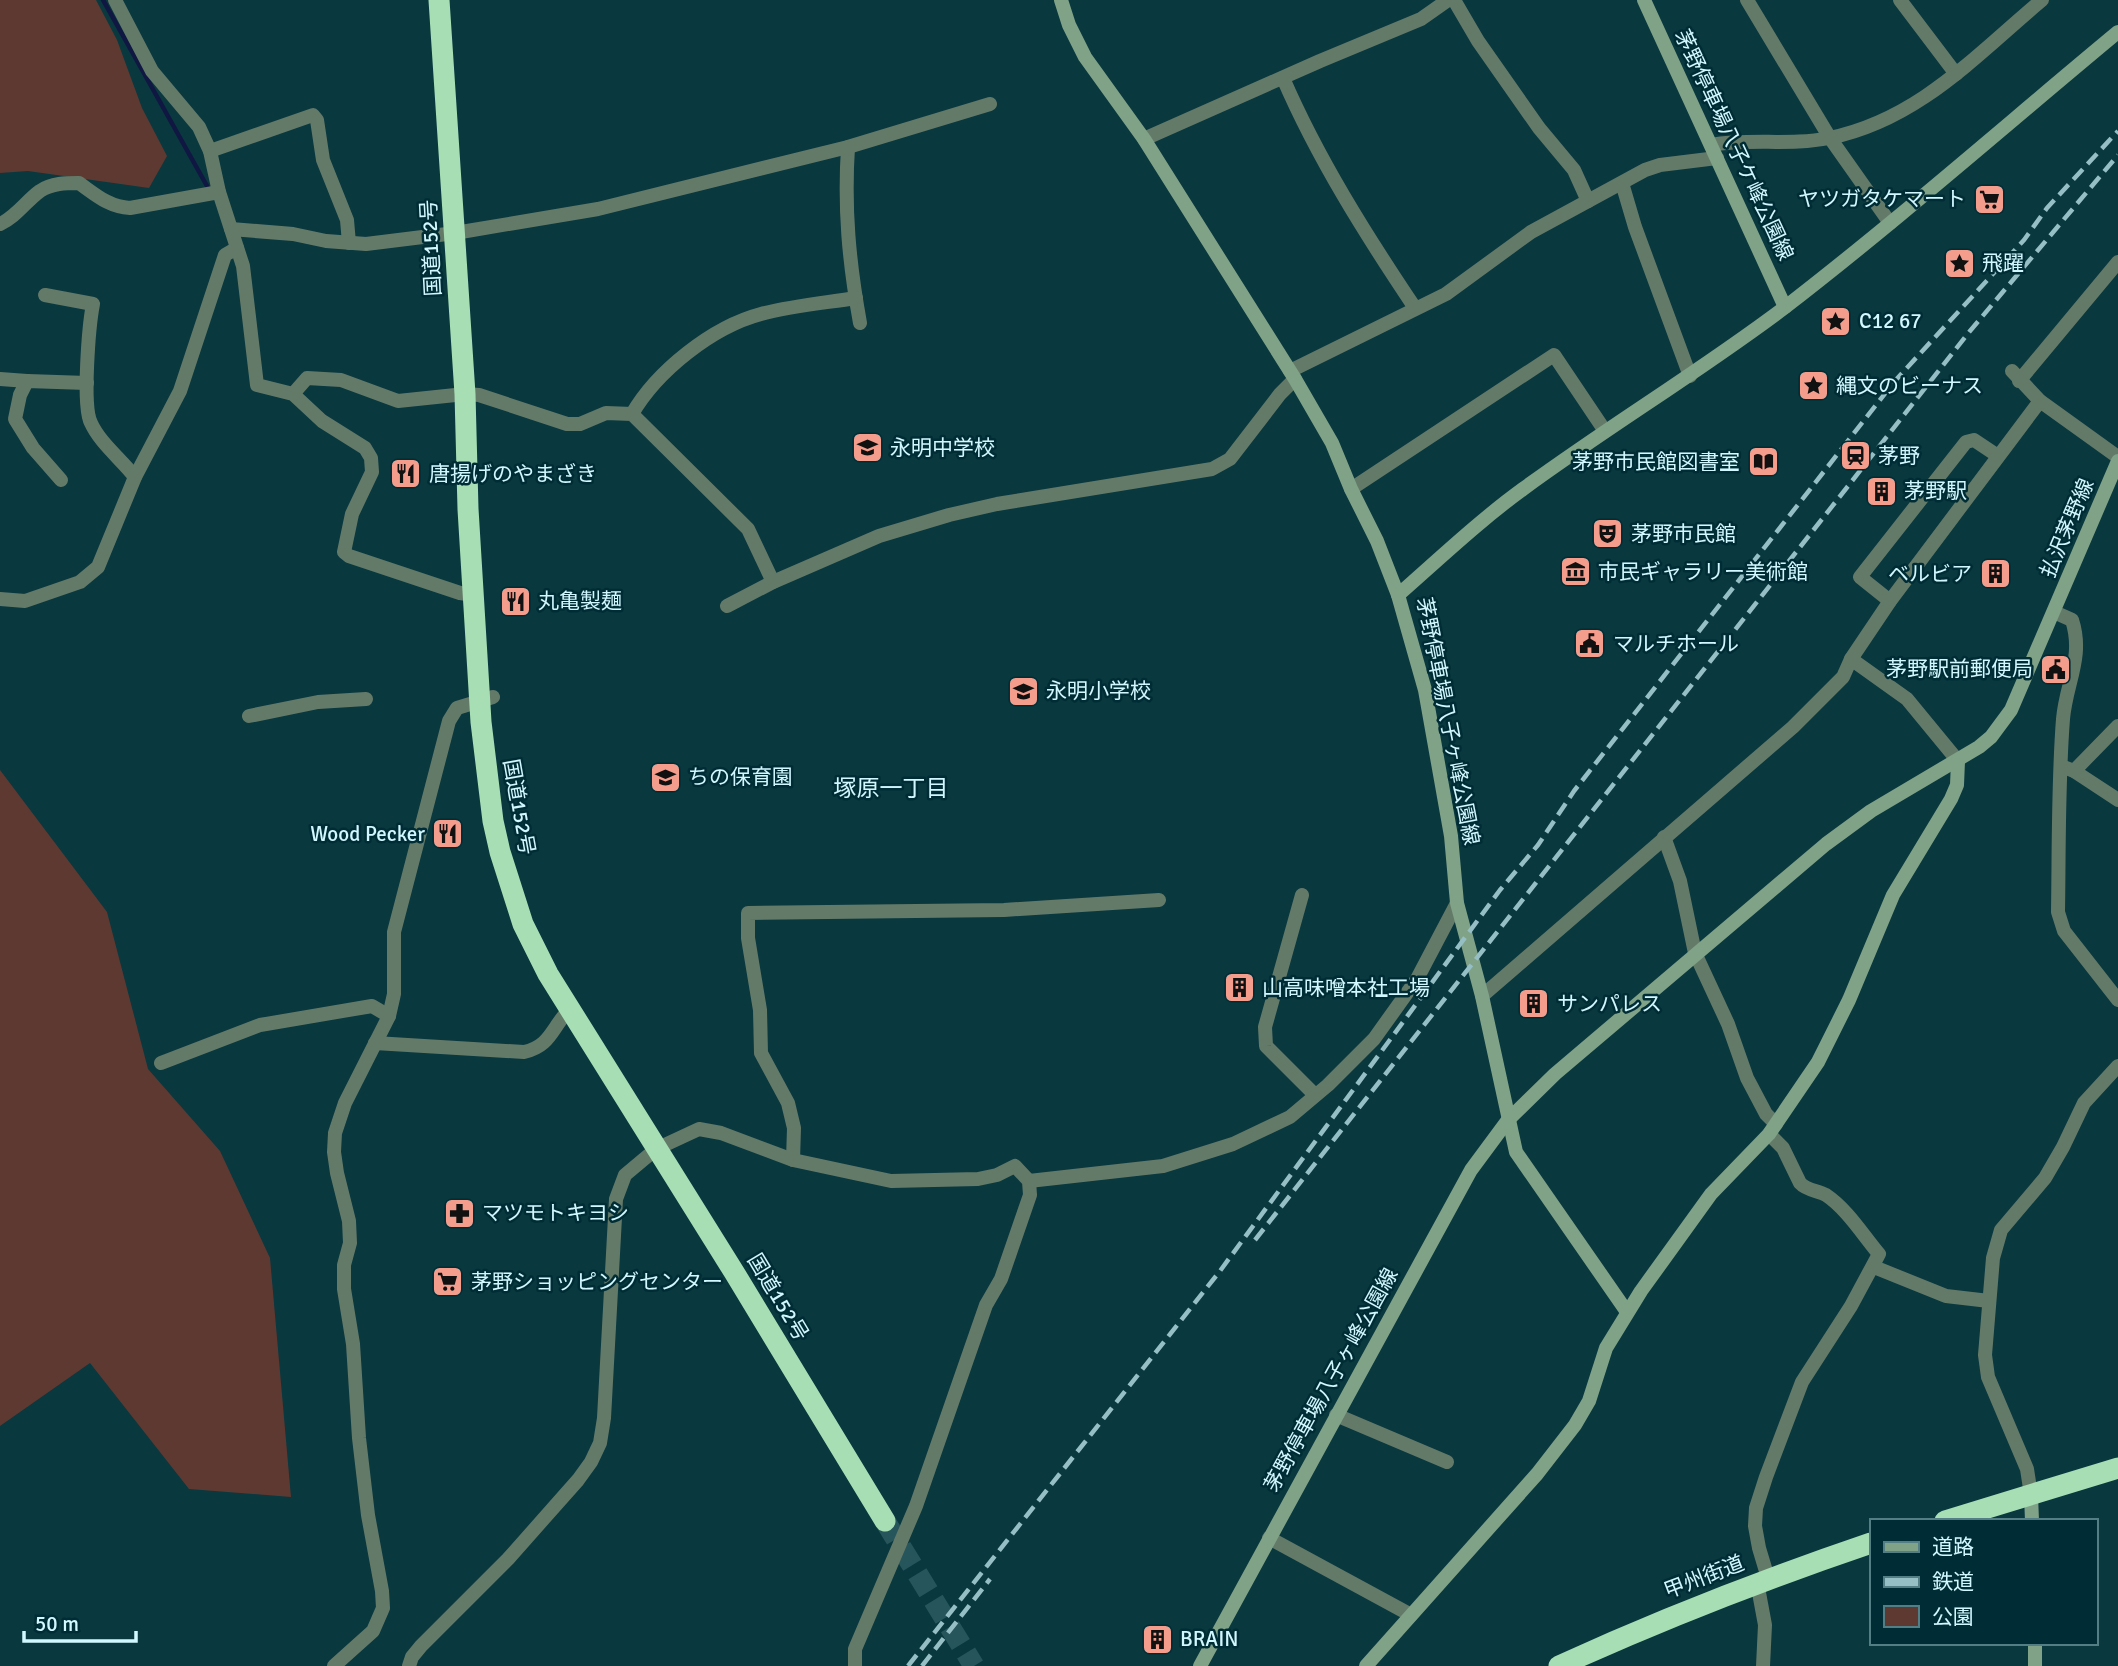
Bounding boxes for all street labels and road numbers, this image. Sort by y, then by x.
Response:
street label: 茅野停車場八子ケ峰公園線 [1669,25,1799,265]
street label: 国道152号 [415,199,447,297]
street label: 払沢茅野線 [2035,475,2099,581]
street label: 茅野停車場八子ヶ峰公園線 [1411,595,1485,847]
street label: 国道152号 [498,757,540,857]
street label: 国道152号 [742,1249,814,1345]
street label: 茅野停車場八子ヶ峰公園線 [1259,1263,1403,1497]
street label: 甲州街道 [1660,1550,1748,1604]

